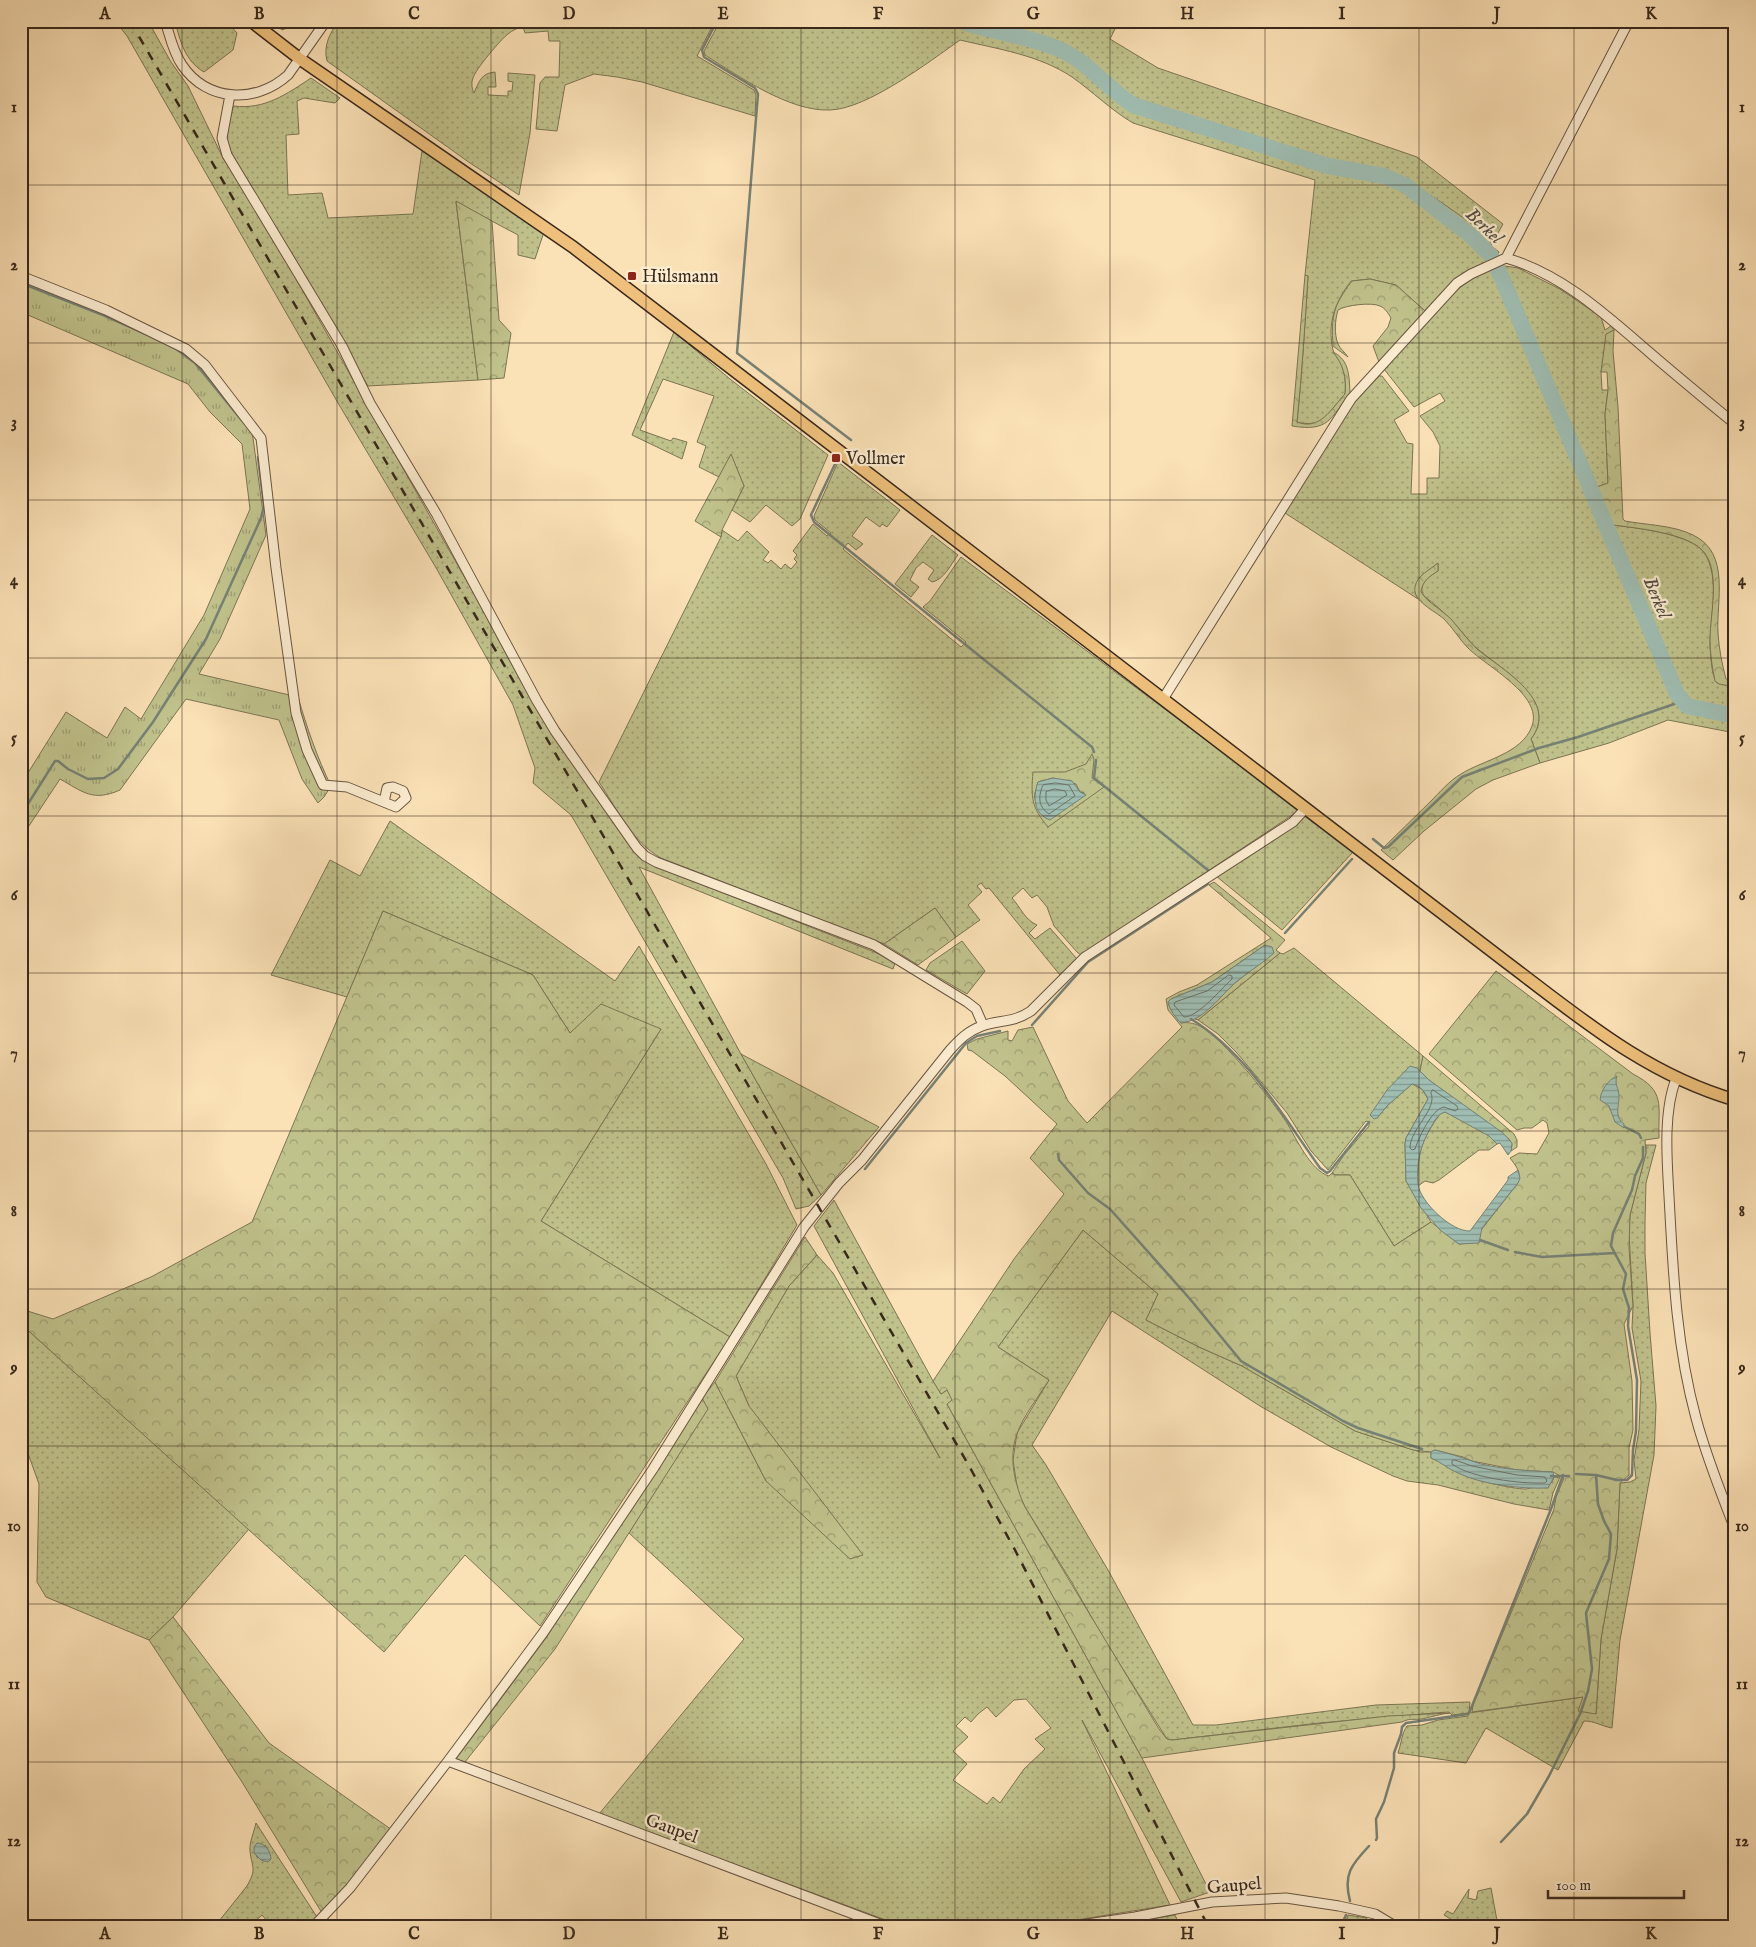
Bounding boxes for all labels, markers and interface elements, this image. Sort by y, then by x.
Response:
text: A [99,5,112,25]
text: B [254,5,265,25]
text: C [408,5,420,25]
text: D [563,5,576,25]
text: E [717,5,729,25]
text: F [873,5,884,25]
text: G [1027,5,1040,25]
text: H [1180,5,1194,25]
text: I [1339,5,1346,25]
text: J [1492,5,1501,25]
text: K [1645,5,1658,25]
text: 1 [11,98,17,118]
text: 1 [1739,98,1745,118]
water label: Berkel [1460,203,1509,251]
text: 2 [10,256,18,276]
text: 2 [1738,256,1746,276]
place label: Hülsmann [642,266,719,289]
marker: Hülsmann [626,270,638,282]
text: 3 [11,413,17,433]
text: 3 [1739,413,1745,433]
place label: Vollmer [845,448,905,471]
marker: Vollmer [830,452,842,464]
text: 4 [10,571,19,591]
text: 4 [1738,571,1747,591]
water label: Berkel [1637,573,1676,624]
text: 5 [11,729,17,749]
text: 5 [1739,729,1745,749]
text: 6 [11,886,19,906]
text: 6 [1739,886,1747,906]
text: 7 [10,1044,18,1064]
text: 7 [1738,1044,1746,1064]
text: 8 [11,1202,17,1222]
text: 8 [1739,1202,1745,1222]
text: 9 [10,1359,18,1379]
text: 9 [1738,1359,1746,1379]
text: 10 [7,1517,21,1537]
text: 10 [1735,1517,1749,1537]
text: 11 [8,1675,20,1695]
text: 11 [1736,1675,1748,1695]
street label: Gaupel [642,1809,701,1850]
text: 12 [7,1832,21,1852]
text: 12 [1735,1832,1749,1852]
scale bar [1548,1867,1685,1899]
street label: Gaupel [1206,1873,1262,1900]
text: 100 m [1556,1876,1592,1895]
text: A [99,1925,112,1945]
text: B [254,1925,265,1945]
text: C [408,1925,420,1945]
text: D [563,1925,576,1945]
text: E [717,1925,729,1945]
text: F [873,1925,884,1945]
text: G [1027,1925,1040,1945]
text: H [1180,1925,1194,1945]
text: I [1339,1925,1346,1945]
text: J [1492,1925,1501,1945]
text: K [1645,1925,1658,1945]

